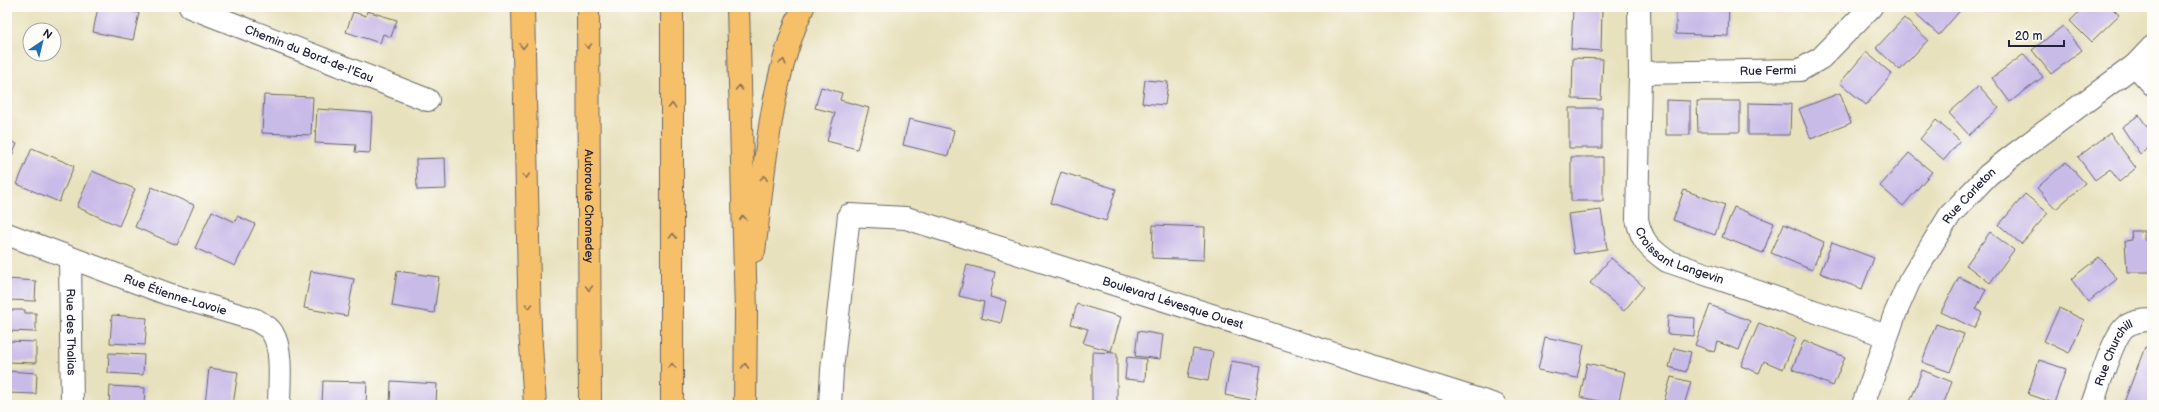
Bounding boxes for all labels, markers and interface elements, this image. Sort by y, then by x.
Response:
north arrow [22,22,62,62]
street label: Chemin du Bord-de-l'Eau [242,22,376,86]
scale bar [2009,22,2064,48]
text: N [40,27,55,42]
text: 20 m [2015,29,2042,44]
one-way arrow [519,43,527,49]
one-way arrow [584,43,592,49]
one-way arrow [778,59,787,66]
street label: Rue Fermi [1740,63,1797,79]
one-way arrow [735,85,743,91]
one-way arrow [668,103,676,109]
street label: Autoroute Chomedey [581,149,597,263]
street label: Rue Carleton [1939,164,1999,227]
one-way arrow [521,173,530,179]
one-way arrow [759,175,768,181]
one-way arrow [739,215,747,221]
street label: Croissant Langevin [1632,225,1726,287]
one-way arrow [669,233,677,239]
street label: Rue Étienne-Lavoie [122,271,229,318]
street label: Boulevard Lévesque Ouest [1100,273,1245,332]
one-way arrow [585,285,593,291]
street label: Rue des Thalias [63,288,79,376]
one-way arrow [525,303,533,309]
street label: Rue Churchill [2091,316,2135,388]
one-way arrow [668,363,677,369]
one-way arrow [741,363,749,369]

